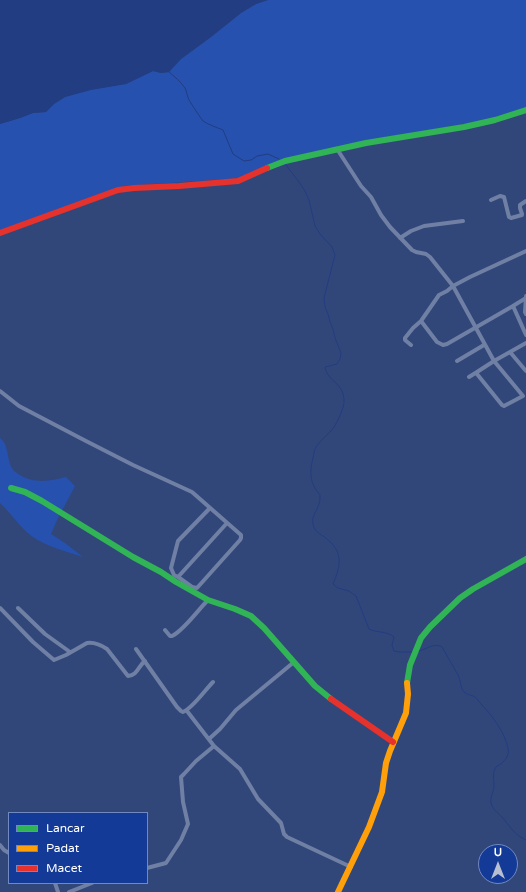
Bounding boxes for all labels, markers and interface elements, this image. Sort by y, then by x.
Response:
legend [8,812,148,884]
text: Lancar [46,821,85,835]
text: Padat [46,841,79,855]
north arrow [478,844,518,884]
text: U [494,846,502,859]
text: Macet [46,861,82,875]

